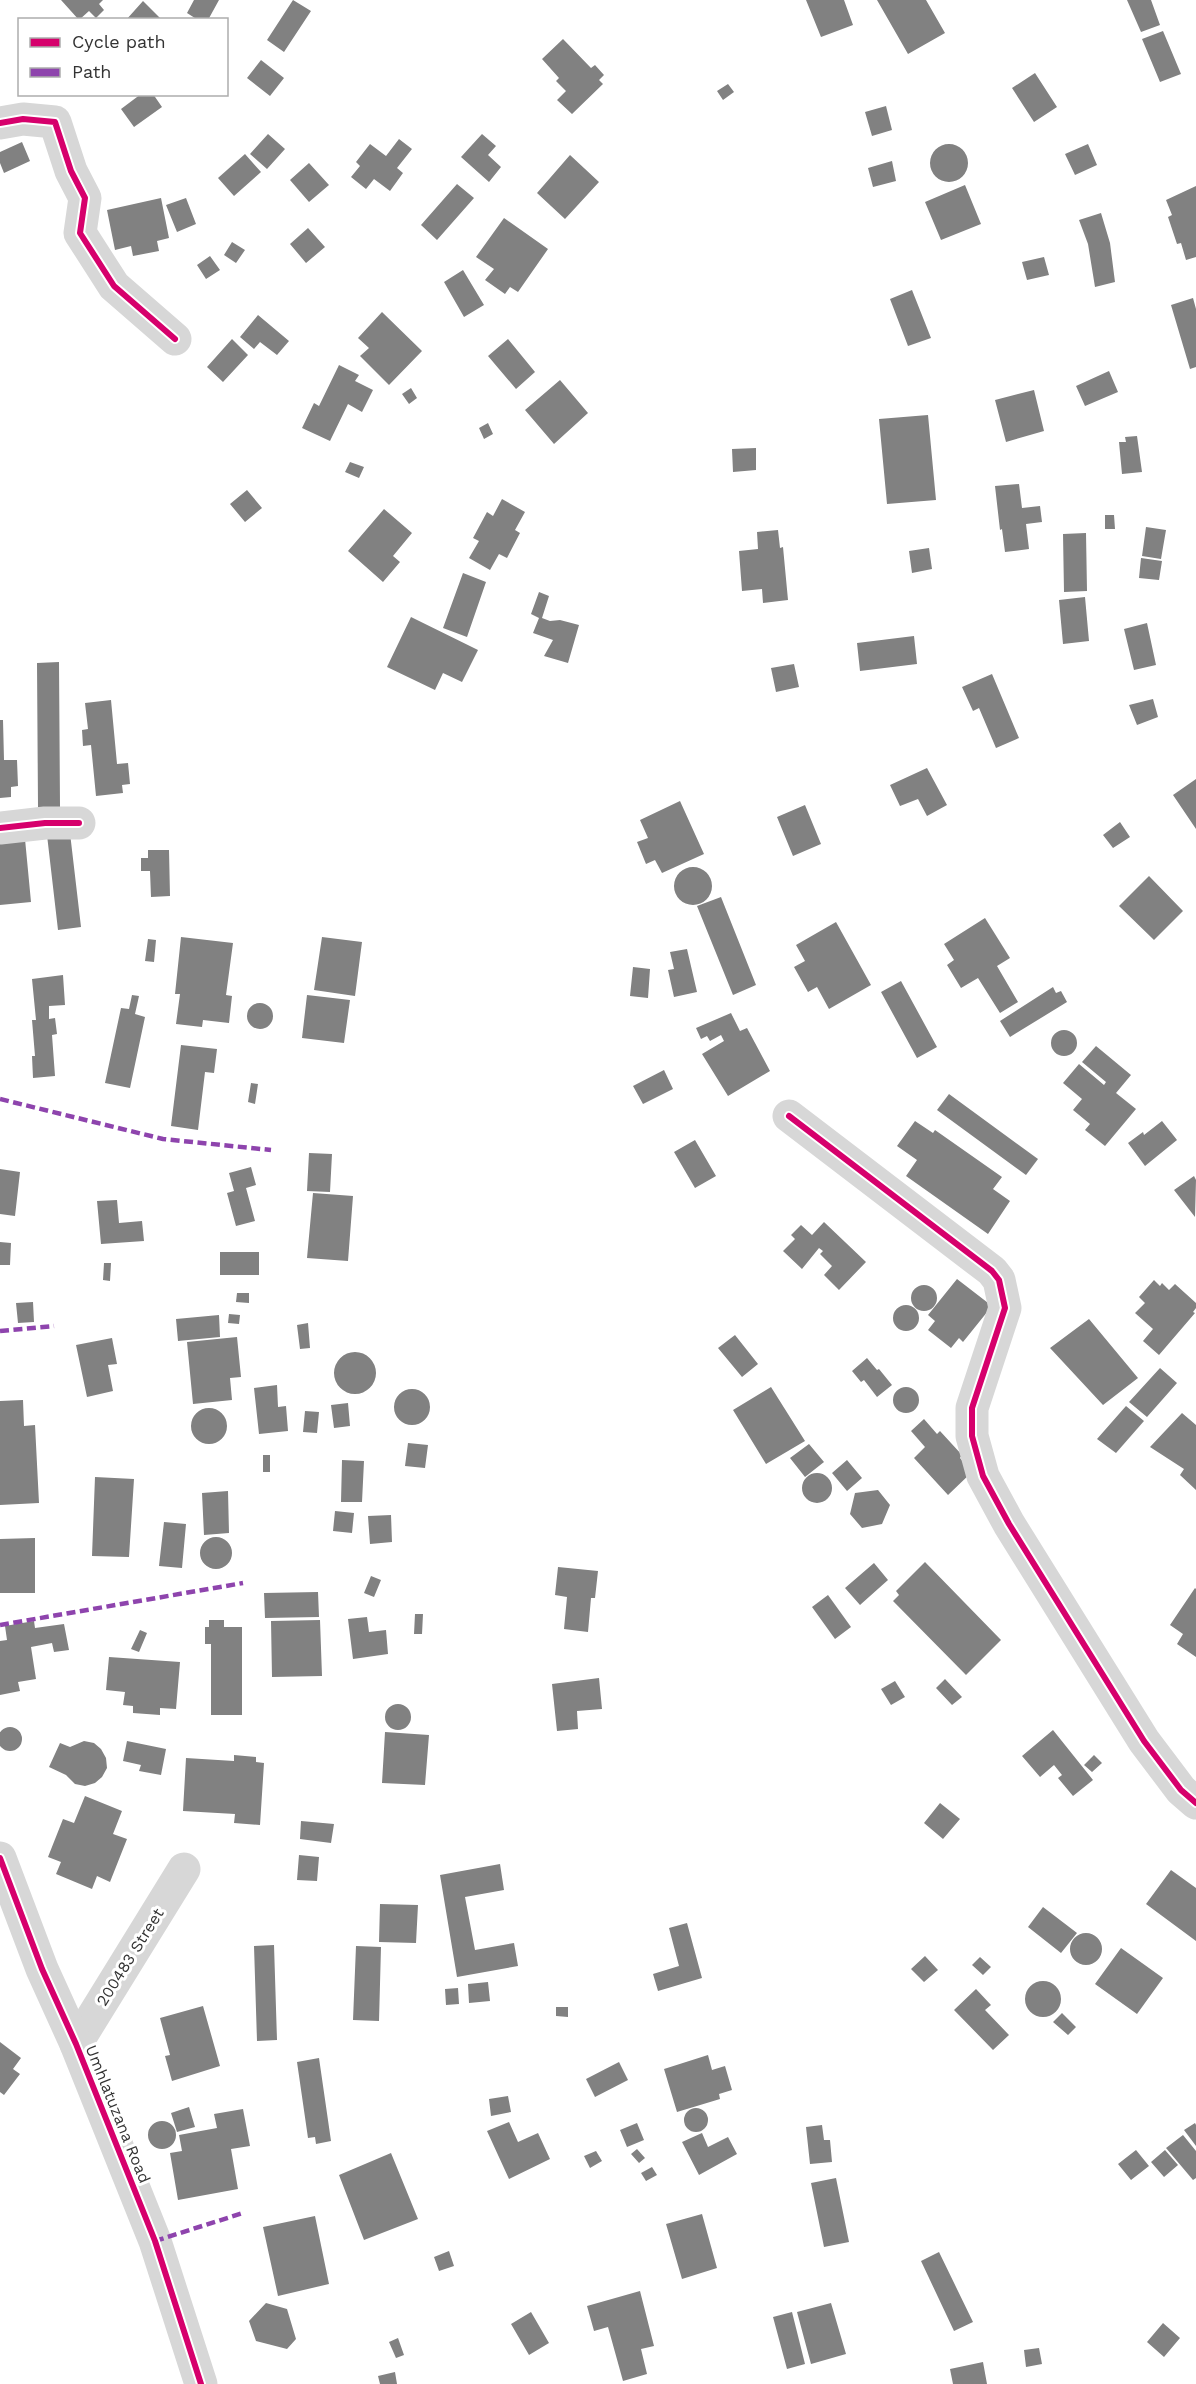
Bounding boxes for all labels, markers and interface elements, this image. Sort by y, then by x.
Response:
legend [18,18,228,96]
text: Cycle path [72,31,166,52]
text: Path [72,61,112,82]
street label: 200483 Street [92,1904,168,2009]
street label: Umhlatuzana Road [82,2042,154,2186]

